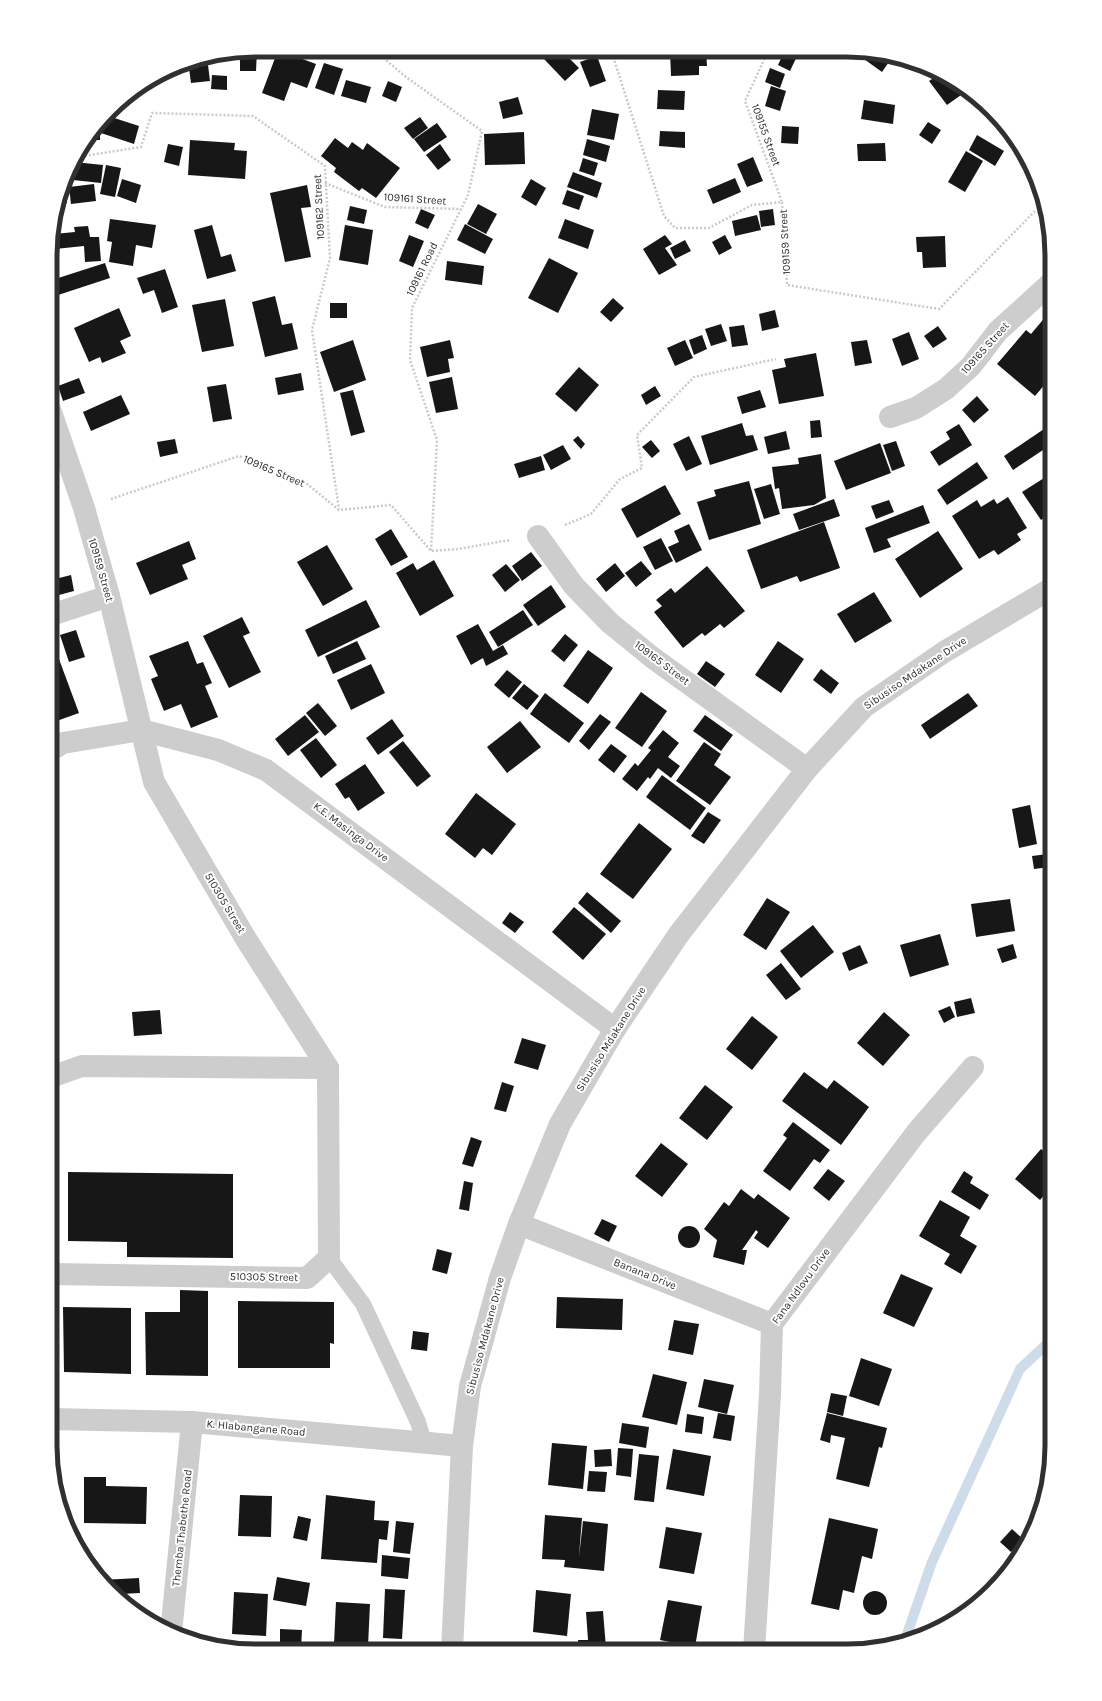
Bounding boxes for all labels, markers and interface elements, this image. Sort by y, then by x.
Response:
street label: 109155 Street [749,102,783,168]
street label: 109162 Street [311,174,327,240]
street label: 109161 Street [383,190,447,208]
street label: 109159 Street [777,209,793,275]
street label: 109161 Road [403,240,441,298]
street label: 109165 Street [958,319,1012,377]
street label: 109165 Street [241,452,307,490]
street label: 109159 Street [86,537,116,603]
street label: Sibusiso Mdakane Drive [861,634,969,712]
street label: 109165 Street [632,638,692,688]
street label: K.E. Masinga Drive [311,799,392,865]
street label: 510305 Street [202,870,248,936]
street label: Sibusiso Mdakane Drive [573,984,649,1094]
street label: Fana Ndlovu Drive [769,1245,833,1326]
street label: Banana Drive [612,1256,679,1293]
street label: 510305 Street [230,1270,298,1284]
street label: Sibusiso Mdakane Drive [463,1275,507,1396]
street label: K. Hlabangane Road [206,1417,306,1439]
street label: Themba Thabethe Road [169,1469,195,1587]

